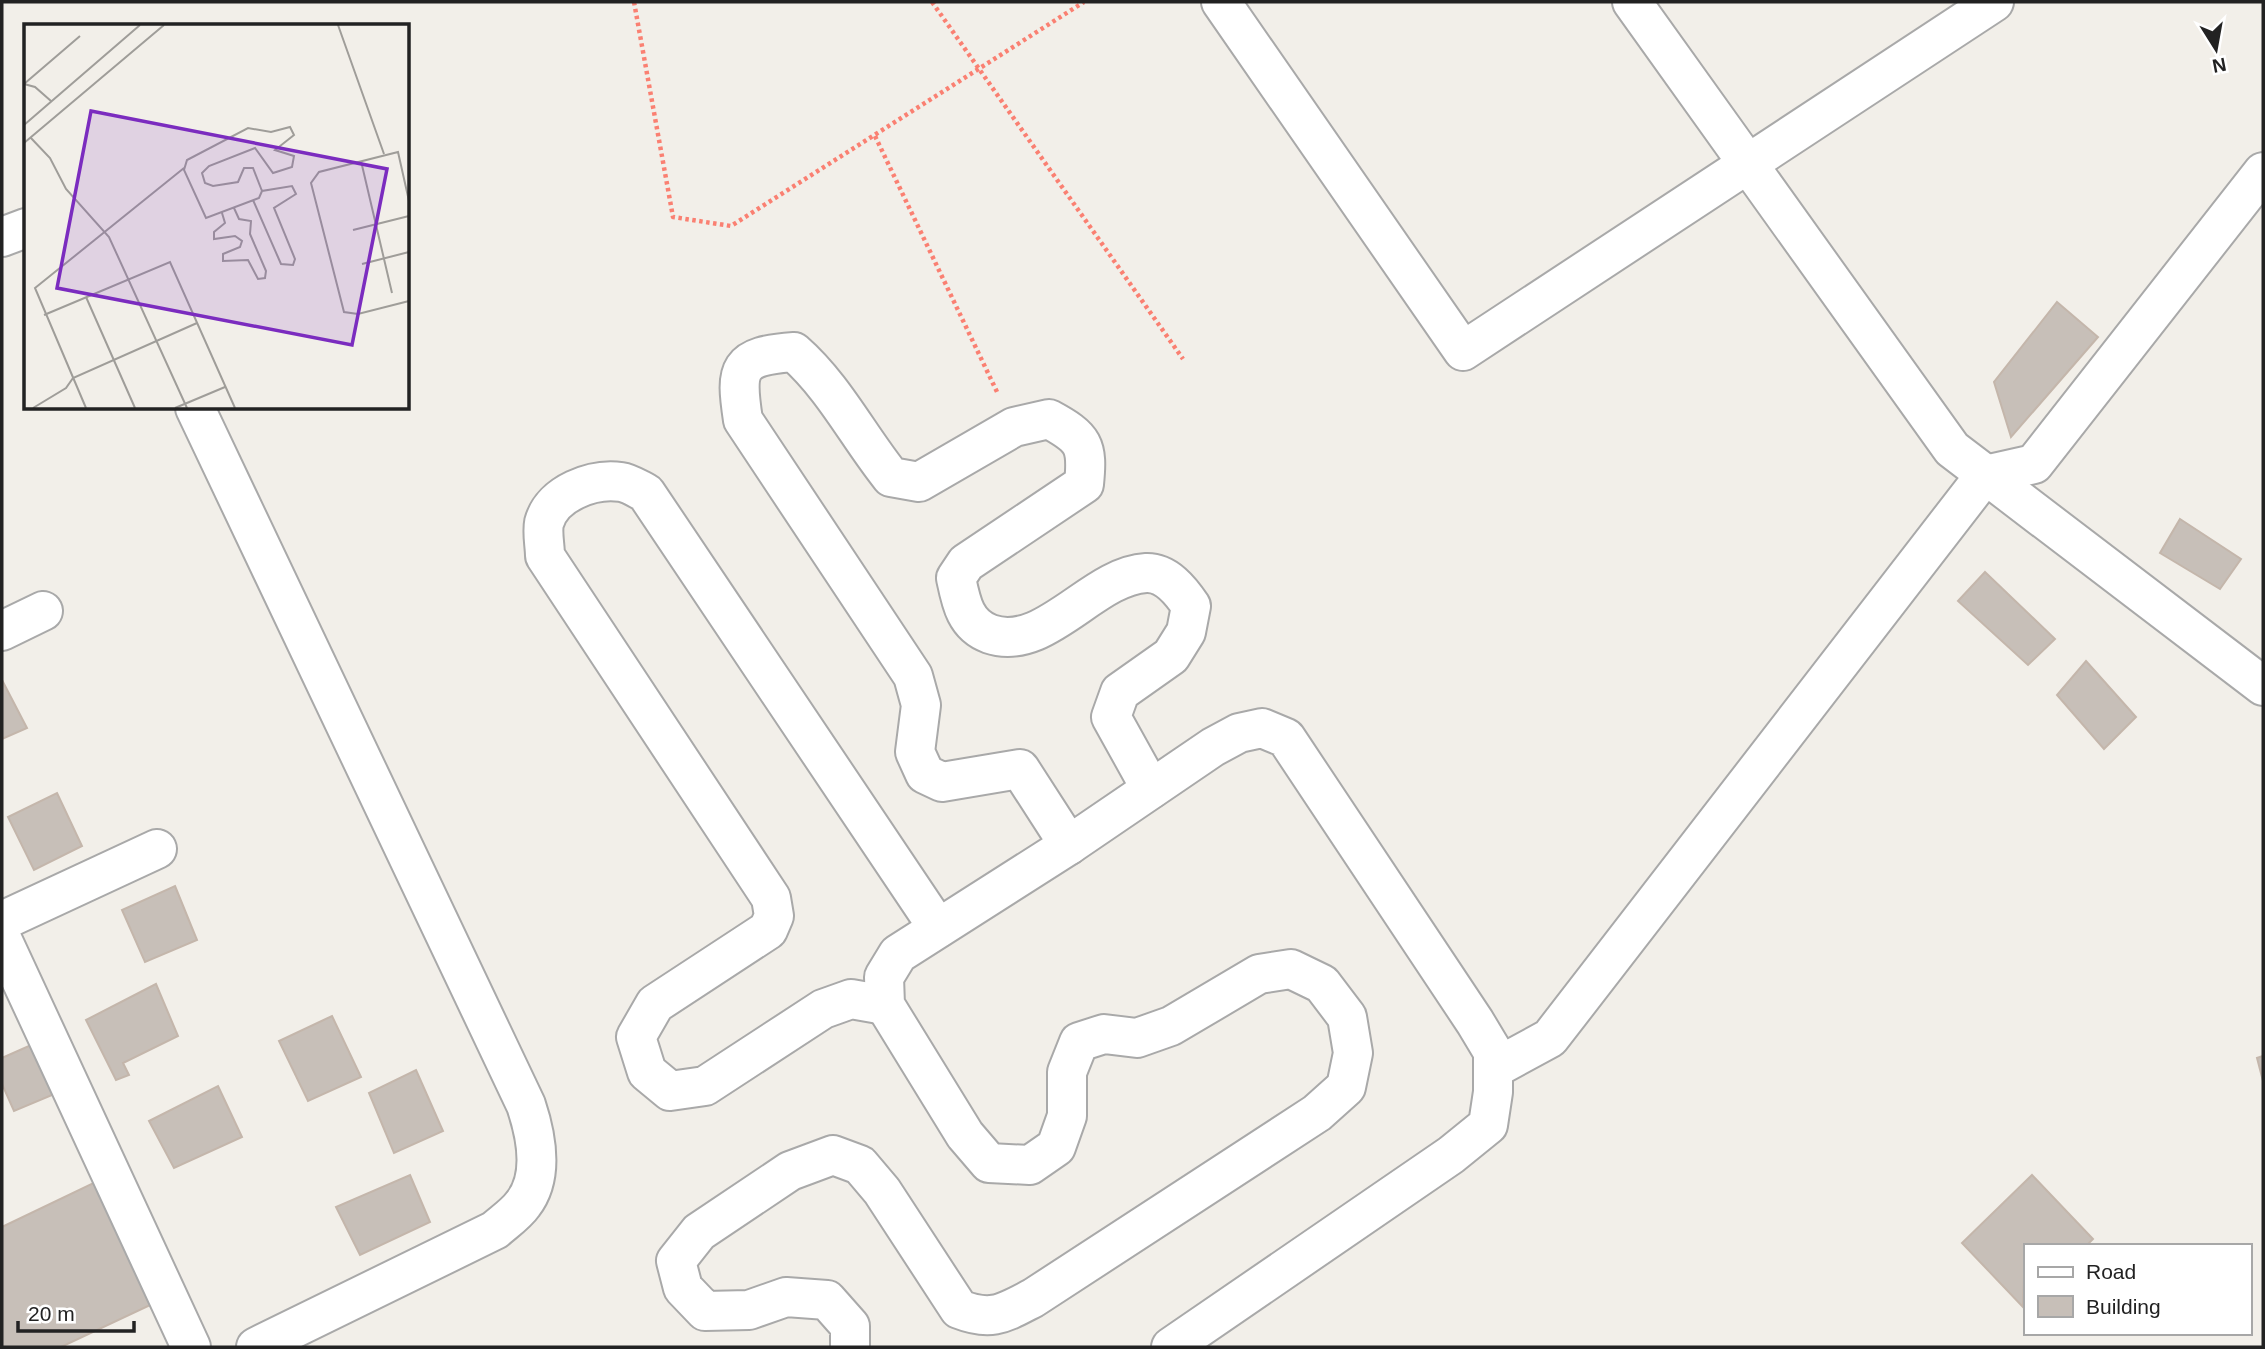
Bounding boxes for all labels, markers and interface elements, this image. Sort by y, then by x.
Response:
north arrow [2181,14,2251,84]
inset map [24,24,410,410]
text: N [2210,54,2228,77]
legend [2024,1244,2251,1335]
text: Road [2086,1260,2136,1283]
scale bar [18,1290,133,1334]
text: Building [2086,1295,2161,1318]
text: 20 m [28,1302,75,1325]

